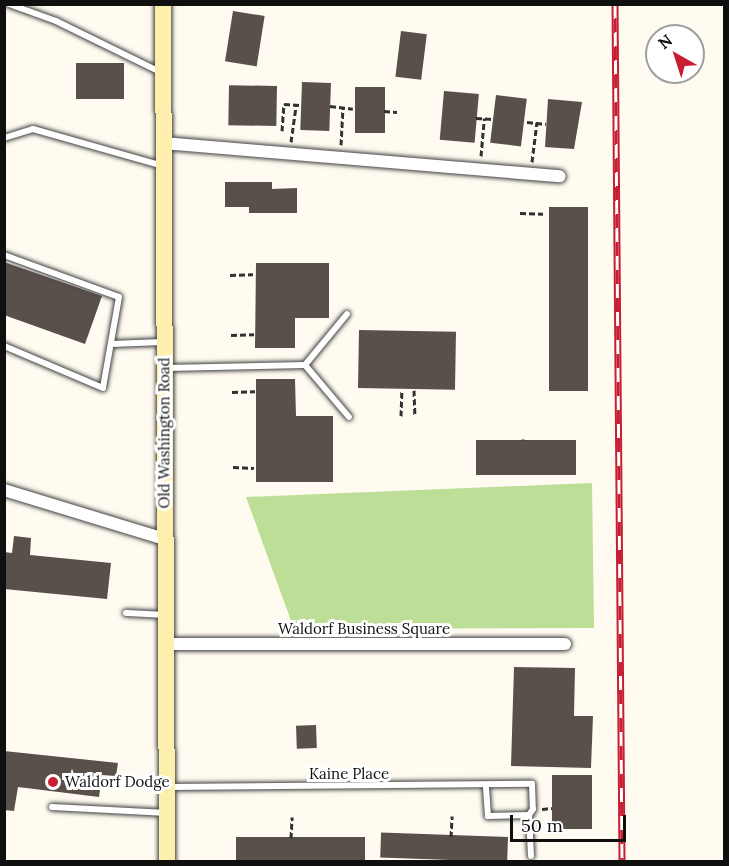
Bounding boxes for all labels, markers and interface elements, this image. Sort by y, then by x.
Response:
north arrow [645,24,705,84]
text: N [654,30,676,53]
street label: Old Washington Road [155,358,173,508]
street label: Waldorf Business Square [278,620,450,638]
street label: Kaine Place [309,765,389,783]
place label: Waldorf Dodge [65,773,170,791]
marker: Waldorf Dodge [46,775,60,789]
scale bar [513,803,628,841]
text: 50 m [521,814,563,837]

